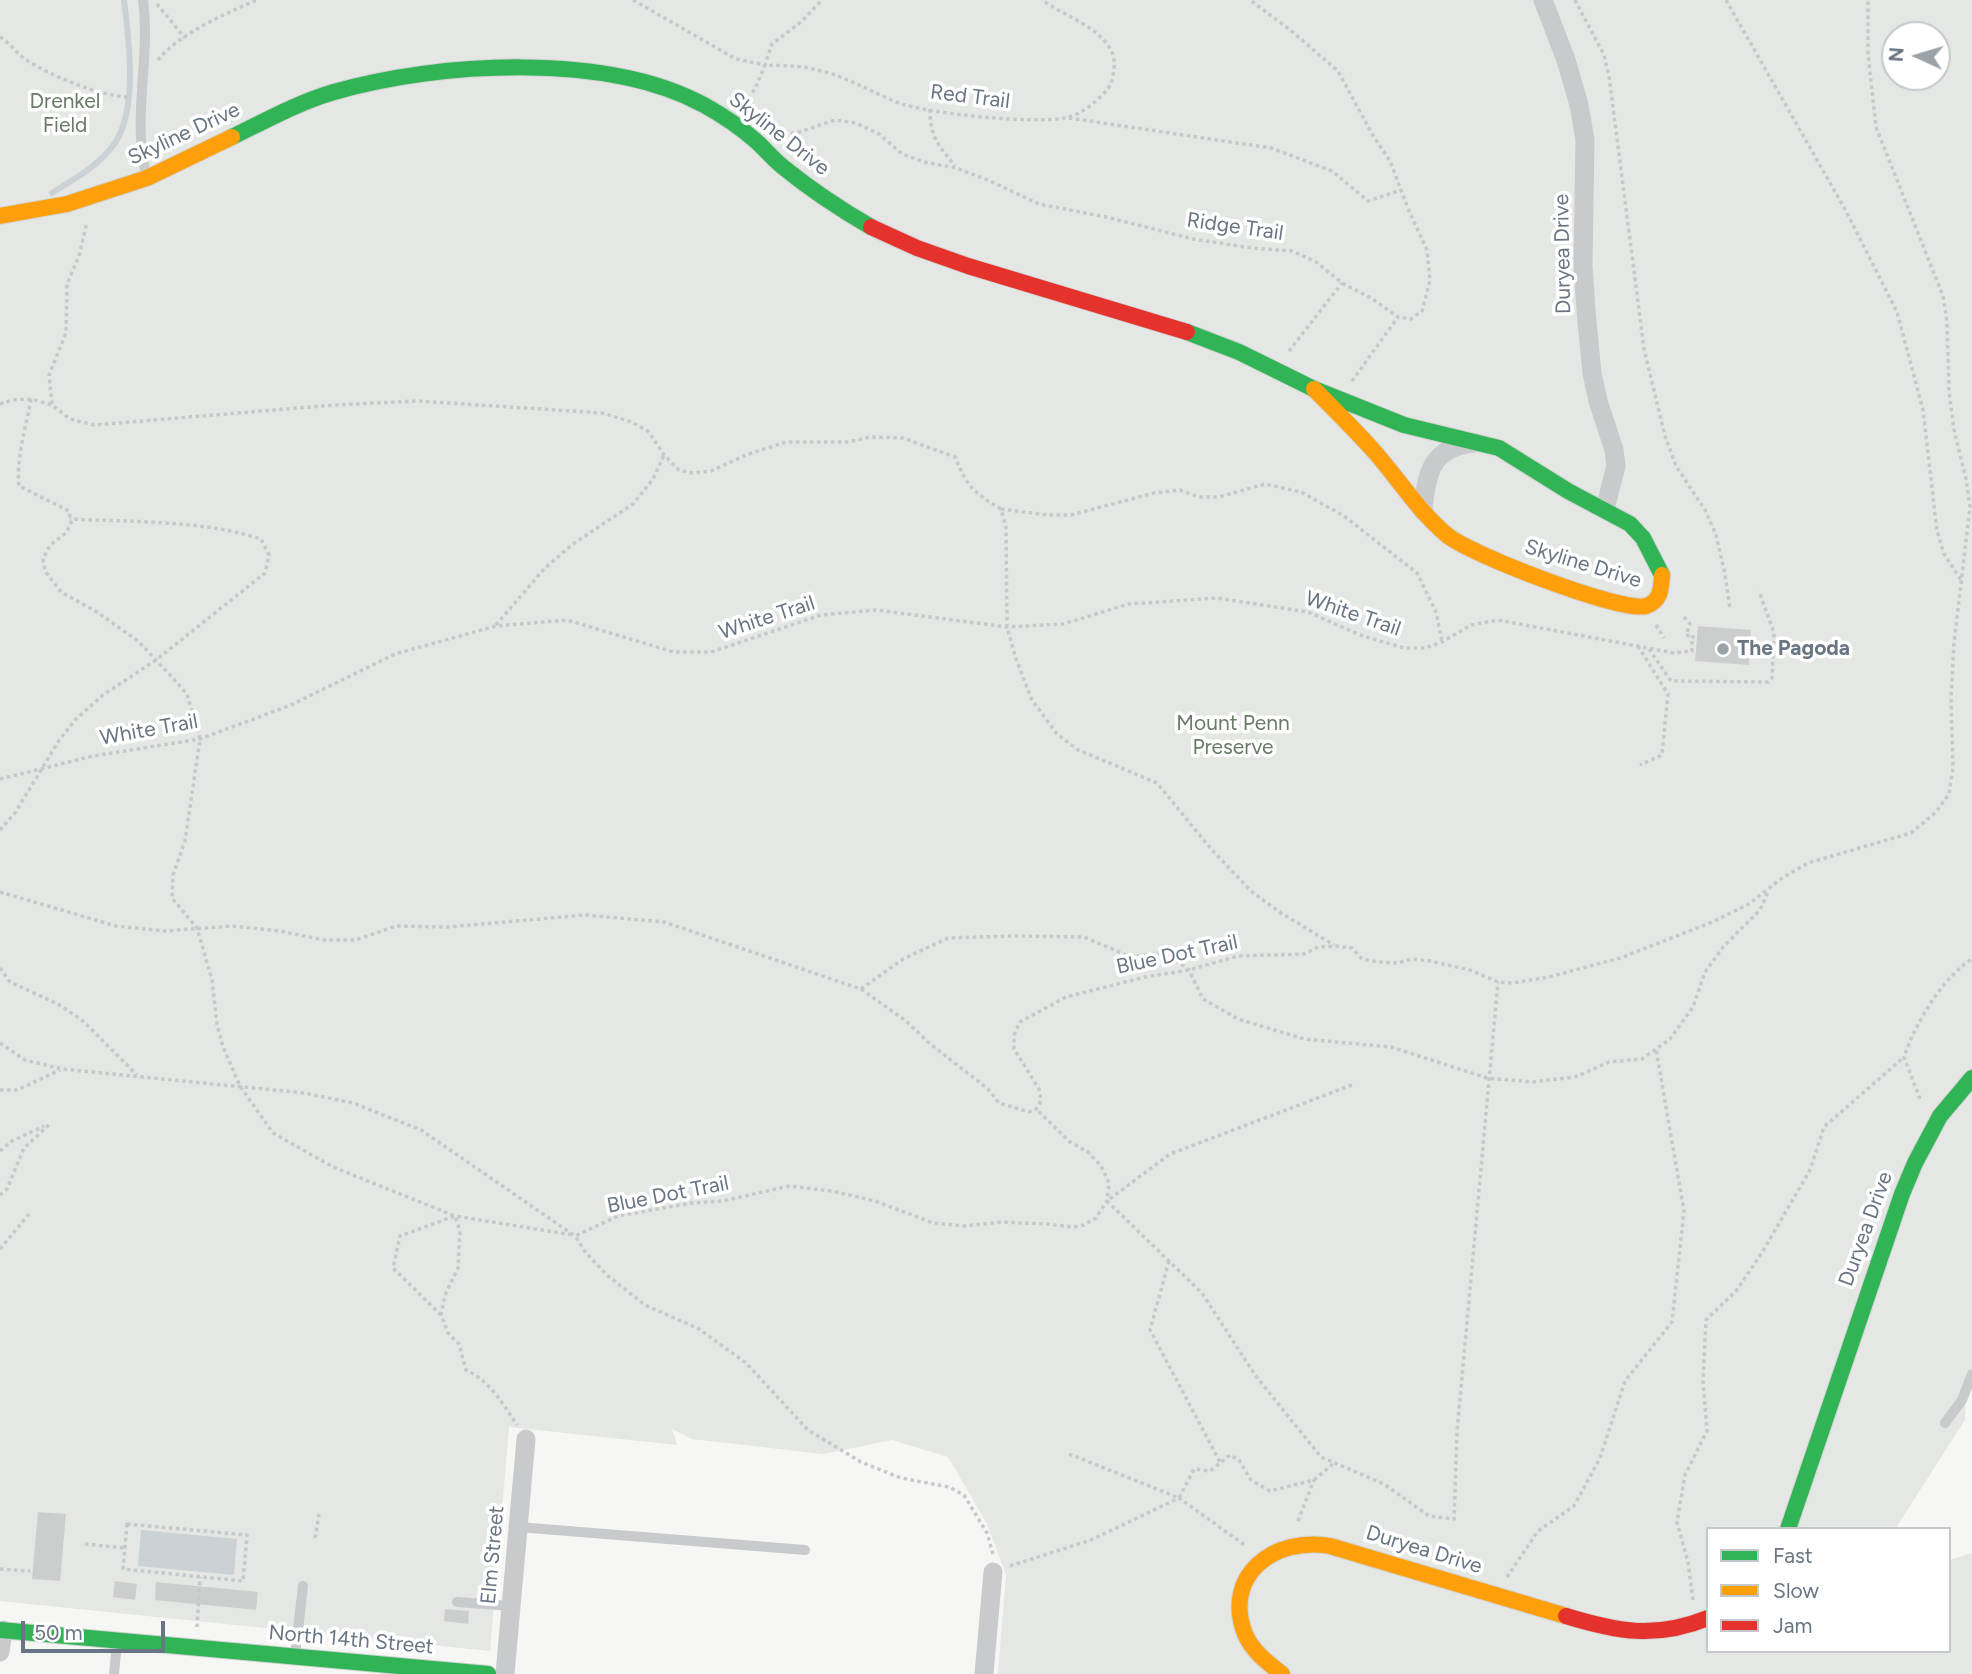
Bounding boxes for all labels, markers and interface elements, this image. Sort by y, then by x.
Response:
north arrow [1881,21,1951,91]
text: N [1885,47,1909,63]
street label: Red Trail [929,80,1011,114]
street label: Skyline Drive [724,87,834,181]
park label: Drenkel Field [30,89,100,139]
street label: Skyline Drive [124,97,244,171]
street label: Duryea Drive [1549,194,1577,314]
street label: Ridge Trail [1185,208,1285,246]
street label: Skyline Drive [1522,534,1644,594]
street label: White Trail [1302,586,1404,642]
street label: White Trail [716,591,818,645]
place label: The Pagoda [1737,636,1850,662]
marker: The Pagoda [1715,641,1731,657]
street label: White Trail [98,709,200,751]
park label: Mount Penn Preserve [1176,711,1290,761]
street label: Blue Dot Trail [1114,930,1240,980]
street label: Duryea Drive [1834,1168,1898,1290]
street label: Blue Dot Trail [605,1171,731,1219]
street label: Elm Street [476,1505,510,1605]
street label: Duryea Drive [1363,1520,1485,1580]
legend [1706,1527,1951,1653]
text: Fast [1773,1543,1813,1568]
text: Slow [1773,1578,1819,1603]
scale bar [24,1608,168,1652]
text: Jam [1773,1613,1812,1638]
text: 50 m [34,1620,83,1645]
street label: North 14th Street [267,1620,435,1660]

